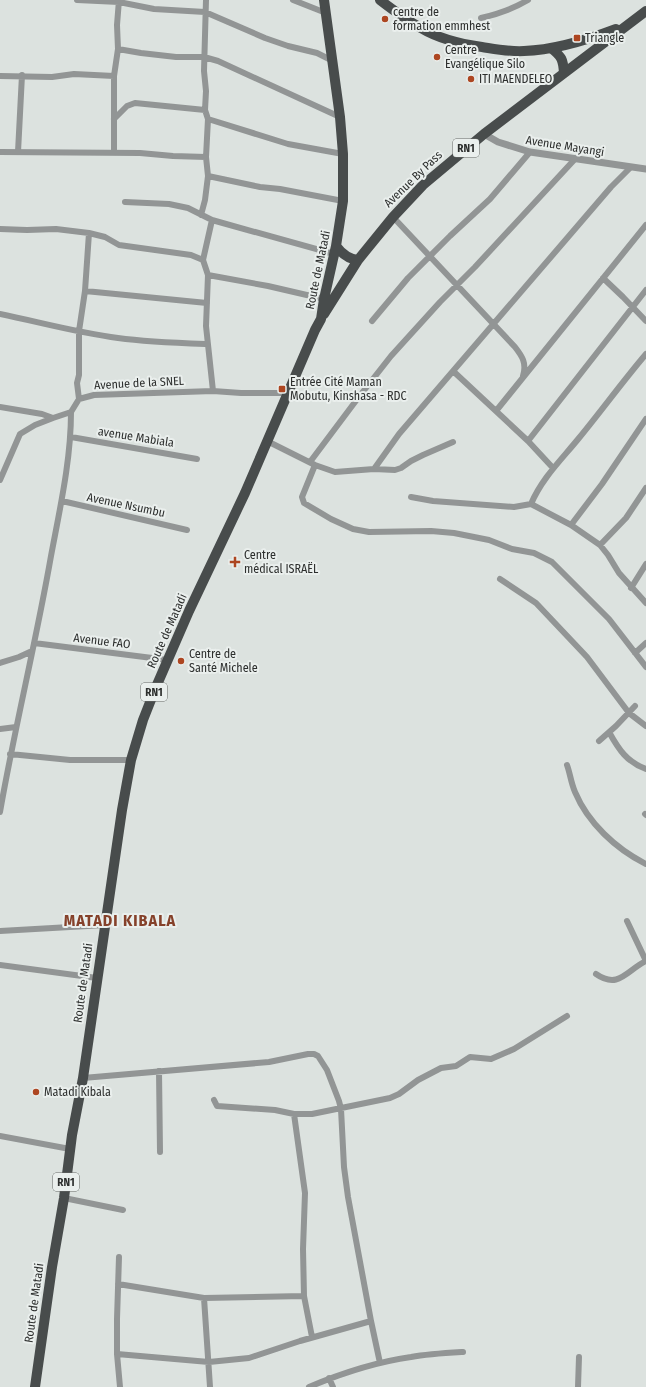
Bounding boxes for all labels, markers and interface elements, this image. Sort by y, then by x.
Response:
place label: centre de formation emmhest [393,5,490,33]
marker: centre de formation emmhest [380,14,390,24]
place label: Triangle [585,31,624,45]
marker: Triangle [572,33,582,43]
place label: Centre Evangélique Silo [445,43,525,71]
marker: Centre Evangélique Silo [432,52,442,62]
place label: ITI MAENDELEO [479,72,552,86]
marker: ITI MAENDELEO [466,74,476,84]
street label: Avenue Mayangi [525,133,605,159]
road number: RN1 [453,139,479,157]
street label: Avenue By Pass [381,148,445,210]
street label: Route de Matadi [303,229,333,311]
street label: Avenue de la SNEL [94,374,185,392]
place label: Entrée Cité Maman Mobutu, Kinshasa - RDC [290,375,407,403]
marker: Entrée Cité Maman Mobutu, Kinshasa - RDC [277,384,287,394]
street label: avenue Mabiala [97,424,175,450]
street label: Avenue Nsumbu [86,490,166,520]
place label: Centre médical ISRAËL [244,548,319,576]
marker: Centre médical ISRAËL [229,556,241,568]
street label: Route de Matadi [144,592,190,670]
street label: Avenue FAO [73,631,131,651]
place label: Centre de Santé Michele [189,647,258,675]
marker: Centre de Santé Michele [176,656,186,666]
road number: RN1 [141,683,167,701]
district label: MATADI KIBALA [64,911,176,930]
street label: Route de Matadi [70,942,96,1024]
place label: Matadi Kibala [44,1085,111,1099]
marker: Matadi Kibala [31,1087,41,1097]
road number: RN1 [53,1173,79,1191]
street label: Route de Matadi [21,1262,47,1344]

